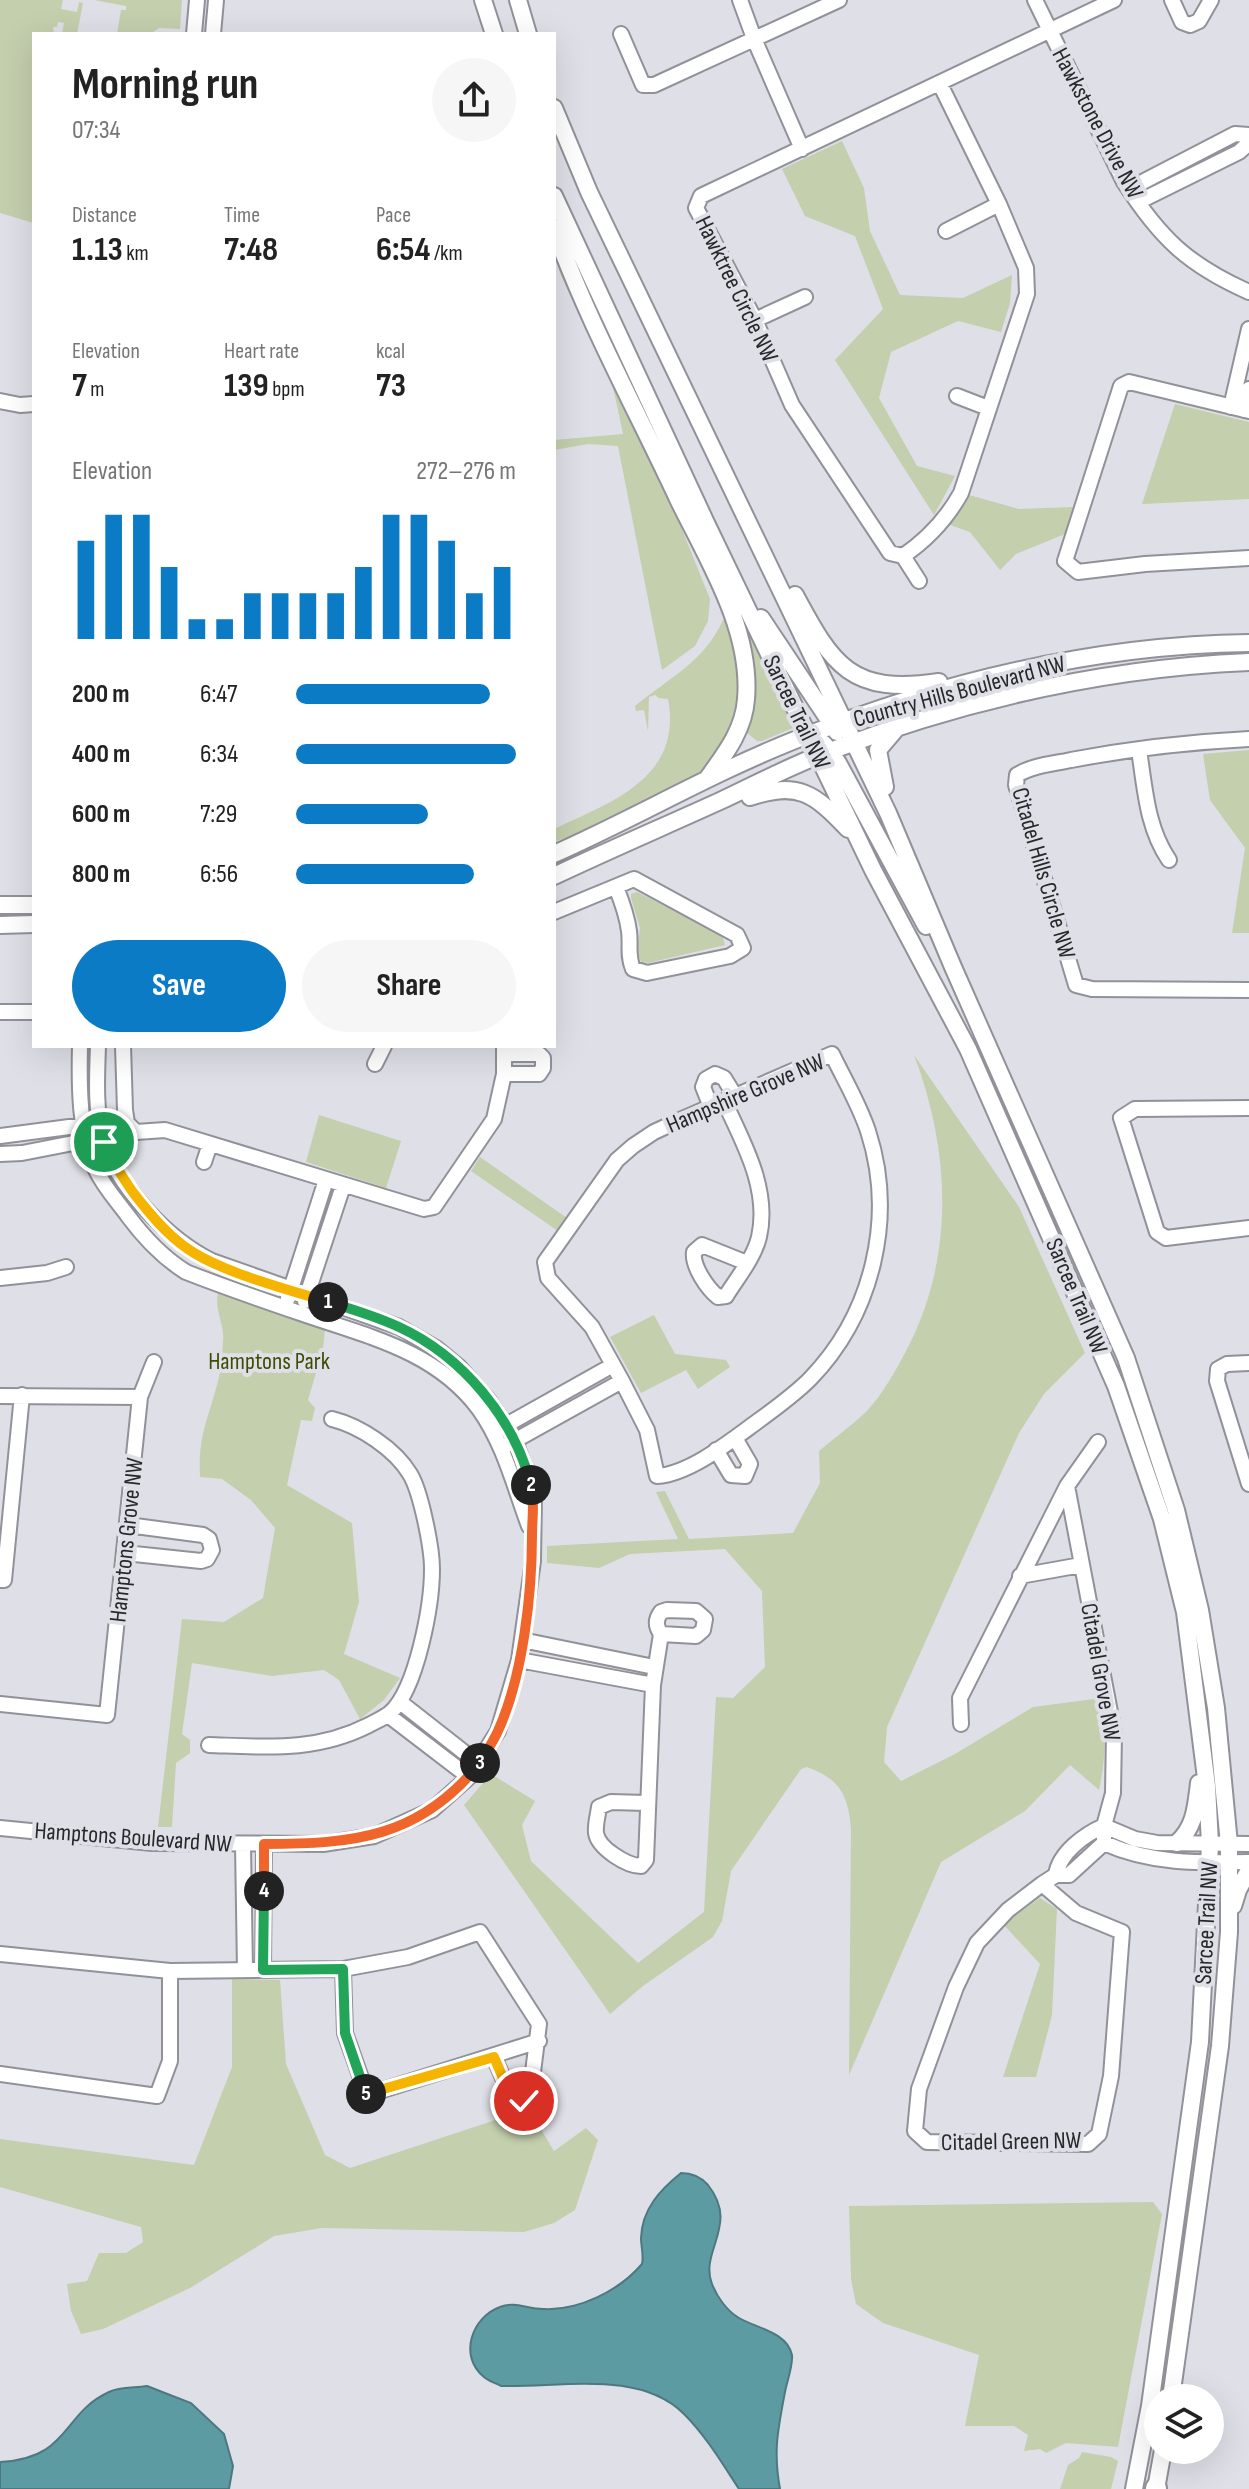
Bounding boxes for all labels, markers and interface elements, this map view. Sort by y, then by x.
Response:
street label: Hawkstone Drive NW [1046,43,1150,204]
text: Morning run [72,58,258,111]
button: share [432,58,516,142]
text: 07:34 [72,115,121,146]
text: Distance [72,202,137,229]
text: Time [224,202,260,229]
text: Pace [376,202,411,229]
street label: Hawktree Circle NW [689,211,785,367]
text: 1.13 [72,229,123,270]
text: 7:48 [224,229,278,270]
text: 6:54 [376,229,430,270]
text: km [123,240,149,267]
text: /km [430,240,463,267]
text: Elevation [72,338,140,365]
text: Heart rate [224,338,299,365]
text: kcal [376,338,405,365]
text: 7 [72,365,87,406]
text: 139 [224,365,269,406]
text: 73 [376,365,406,406]
text: m [87,376,104,403]
text: bpm [269,376,305,403]
text: Elevation [72,456,152,487]
text: 272–276 m [416,456,516,487]
street label: Country Hills Boulevard NW [850,649,1069,734]
street label: Sarcee Trail NW [757,651,837,774]
text: 200 m [72,679,129,710]
text: 6:47 [200,679,237,710]
text: 400 m [72,739,130,770]
text: 6:34 [200,739,238,770]
street label: Citadel Hills Circle NW [1005,784,1082,962]
text: 600 m [72,799,130,830]
text: 7:29 [200,799,237,830]
text: 800 m [72,859,130,890]
text: 6:56 [200,859,238,890]
button: Save [72,940,286,1032]
button: Share [302,940,516,1032]
street label: Hampshire Grove NW [662,1047,829,1140]
pin [70,1108,138,1176]
icon: arrive [82,1120,126,1164]
street label: Sarcee Trail NW [1039,1234,1114,1359]
pin: 1 [308,1282,348,1322]
text: 1 [324,1288,332,1315]
park label: Hamptons Park [208,1347,330,1376]
street label: Hamptons Grove NW [103,1456,150,1624]
pin: 2 [511,1465,551,1505]
text: 2 [526,1471,536,1498]
street label: Citadel Grove NW [1074,1601,1127,1744]
pin: 3 [460,1743,500,1783]
text: 3 [475,1749,485,1776]
street label: Hamptons Boulevard NW [33,1816,233,1859]
street label: Sarcee Trail NW [1189,1861,1224,1985]
pin: 4 [244,1871,284,1911]
text: 4 [259,1877,269,1904]
pin [490,2067,558,2135]
pin: 5 [346,2074,386,2114]
icon: check [502,2079,546,2123]
text: 5 [361,2080,371,2107]
street label: Citadel Green NW [941,2126,1082,2157]
map controls [1144,2384,1224,2464]
button: layers [1144,2384,1224,2464]

